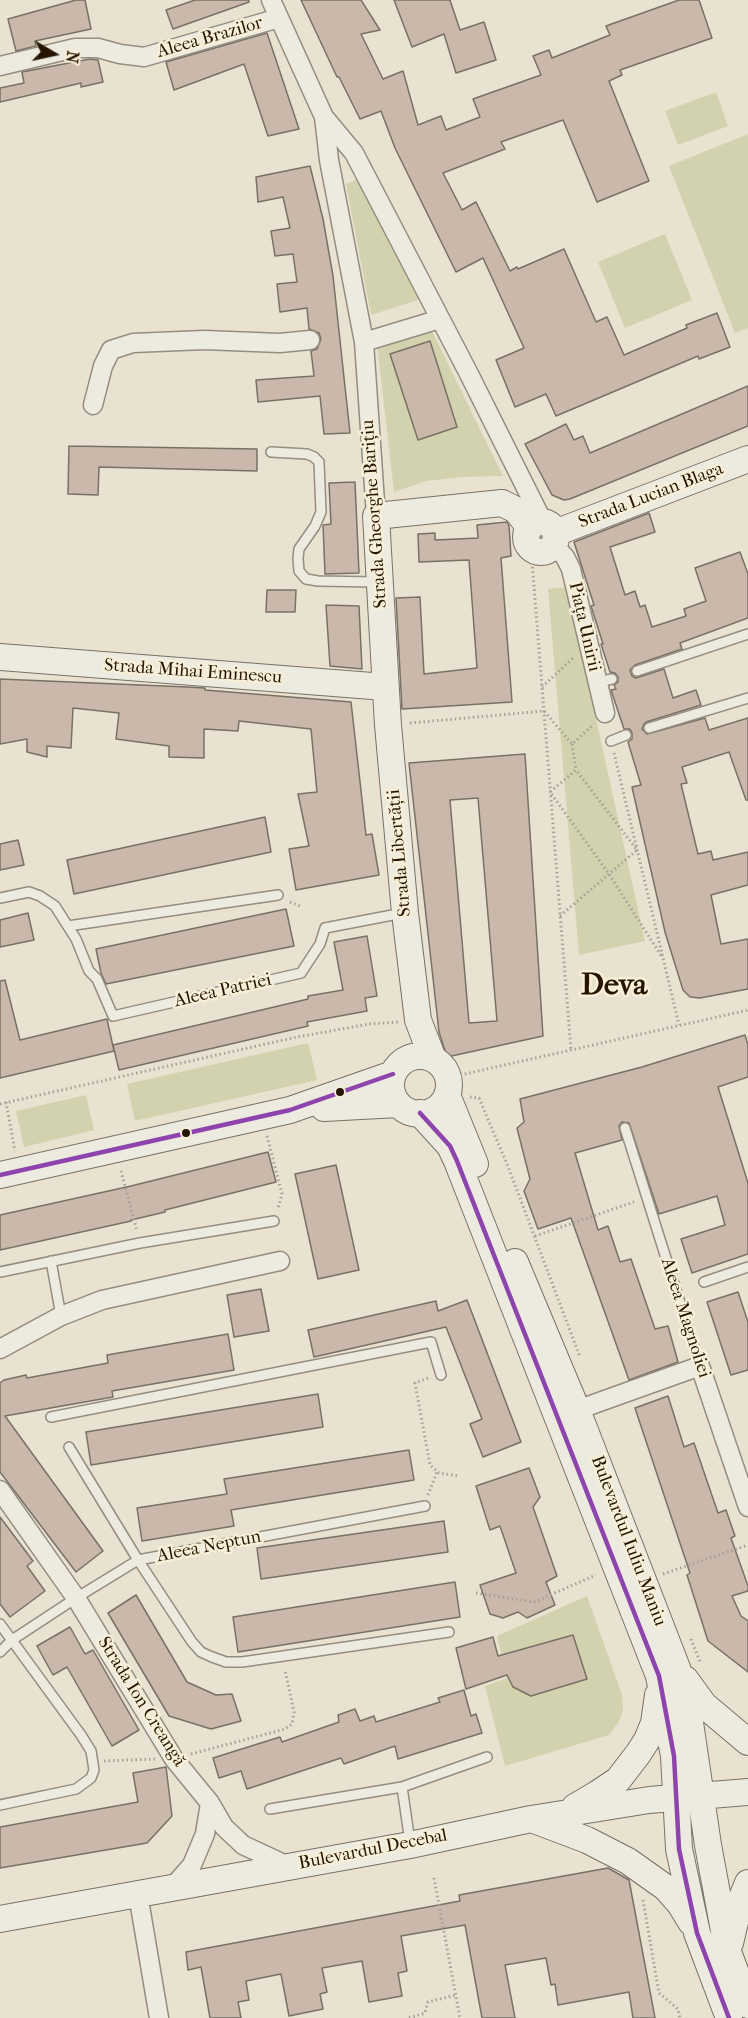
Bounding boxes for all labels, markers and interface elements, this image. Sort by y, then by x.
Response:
street label: Aleea Brazilor [155,13,265,63]
north arrow [24,24,84,84]
text: N [62,49,83,64]
street label: Strada Gheorghe Barițiu [358,419,392,609]
street label: Strada Lucian Blaga [575,458,727,534]
street label: Piața Unirii [563,580,605,674]
street label: Strada Mihai Eminescu [103,655,283,689]
street label: Strada Libertății [384,789,416,917]
street label: Aleea Patriei [172,969,274,1013]
district label: Deva [581,969,647,1005]
unlabelled marker [334,1086,346,1098]
unlabelled marker [180,1127,192,1139]
street label: Aleea Magnoliei [655,1255,715,1381]
street label: Bulevardul Iuliu Maniu [586,1453,670,1629]
street label: Aleea Neptun [155,1526,263,1568]
street label: Strada Ion Creangă [92,1633,190,1771]
street label: Bulevardul Decebal [297,1825,449,1875]

